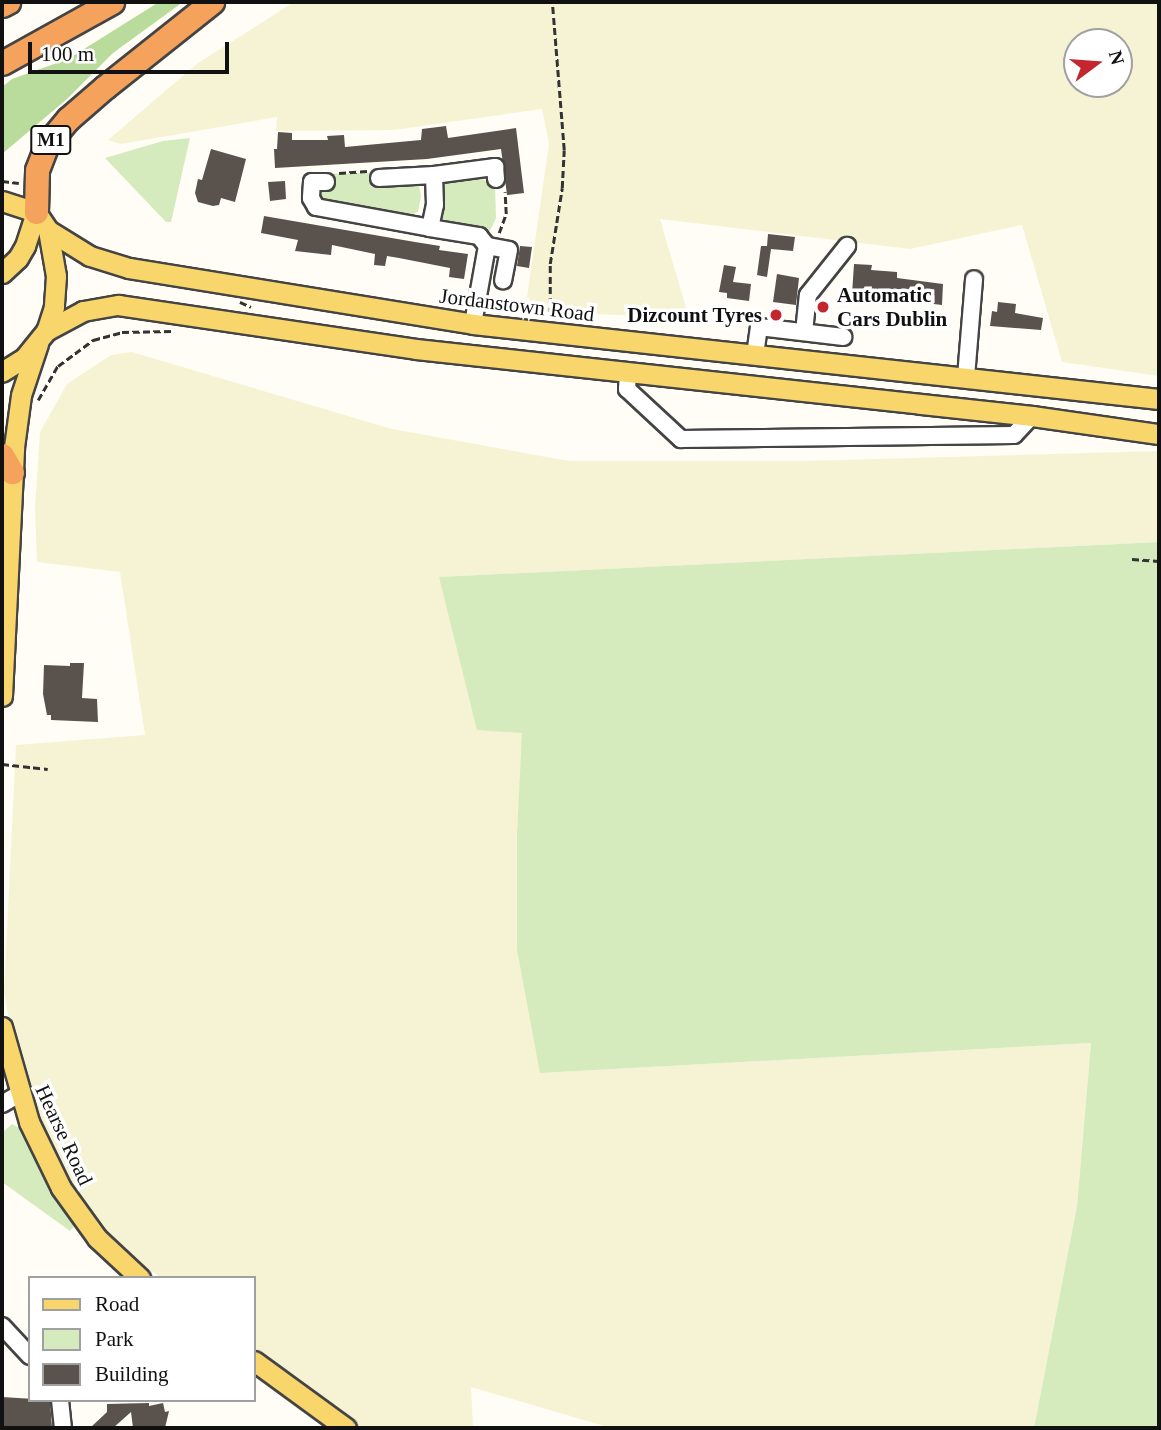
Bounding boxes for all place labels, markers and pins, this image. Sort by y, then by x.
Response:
place label: Automatic Cars Dublin [837,282,947,332]
marker: Automatic Cars Dublin [815,299,831,315]
place label: Dizcount Tyres [627,302,762,328]
marker: Dizcount Tyres [768,307,784,323]

